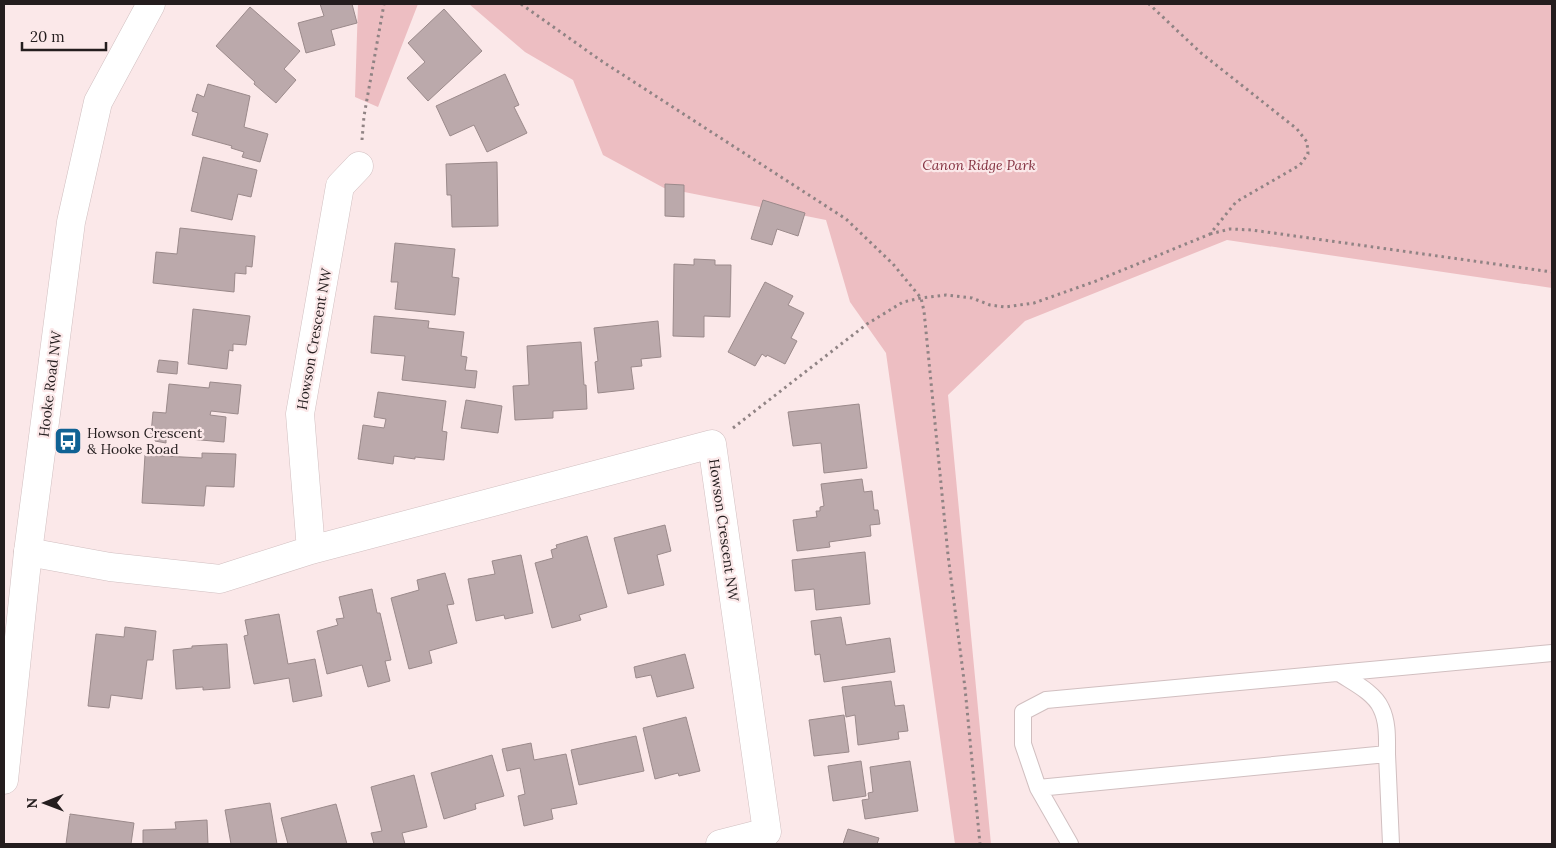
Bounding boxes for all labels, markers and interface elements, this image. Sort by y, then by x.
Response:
scale bar [22,20,106,52]
text: 20 m [30,27,65,46]
park label: Canon Ridge Park [922,156,1036,174]
street label: Howson Crescent NW [293,266,336,411]
street label: Hooke Road NW [35,329,66,438]
place label: Howson Crescent & Hooke Road [87,424,203,458]
bus stop icon: Howson Crescent & Hooke Road [53,426,83,456]
street label: Howson Crescent NW [705,458,743,603]
north arrow [20,778,70,828]
text: N [23,797,41,809]

